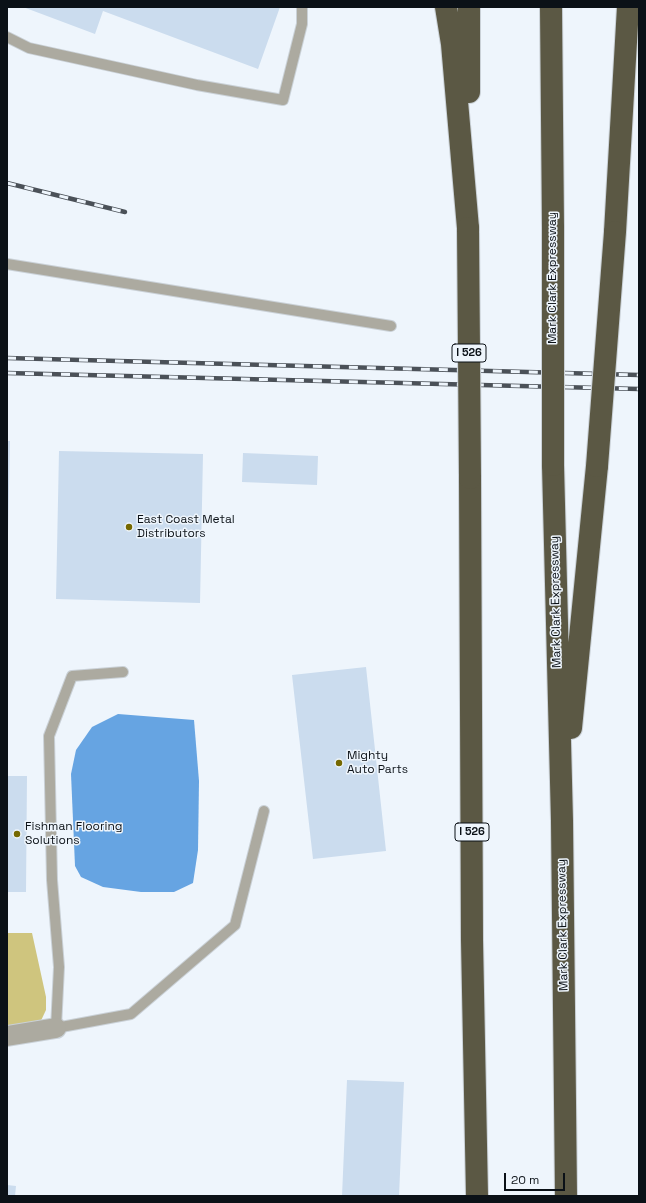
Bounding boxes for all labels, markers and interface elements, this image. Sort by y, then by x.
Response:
street label: Mark Clark Expressway [546,212,560,344]
road number: I 526 [452,344,486,362]
place label: East Coast Metal Distributors [137,513,235,541]
marker: East Coast Metal Distributors [124,522,134,532]
street label: Mark Clark Expressway [548,536,564,668]
place label: Mighty Auto Parts [347,749,408,777]
marker: Mighty Auto Parts [334,758,344,768]
place label: Fishman Flooring Solutions [25,820,123,848]
road number: I 526 [455,823,489,841]
marker: Fishman Flooring Solutions [12,829,22,839]
street label: Mark Clark Expressway [555,859,571,991]
scale bar [506,1165,567,1191]
text: 20 m [511,1172,539,1188]

